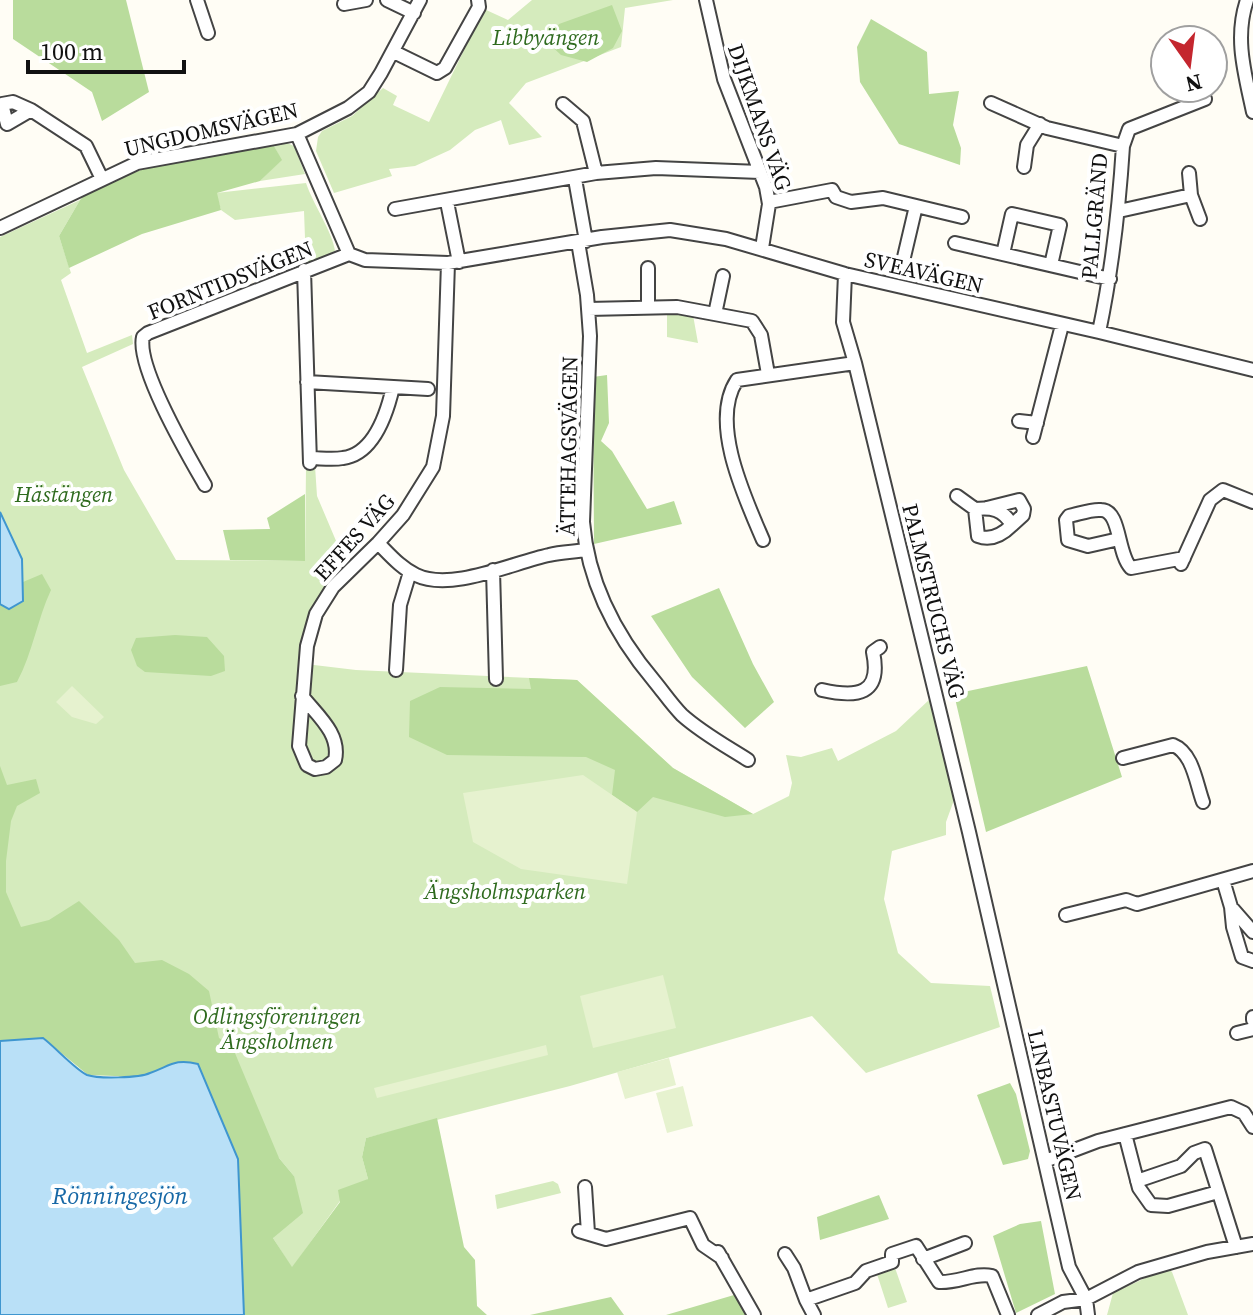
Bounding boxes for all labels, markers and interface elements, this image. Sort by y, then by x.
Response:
park label: Libbyängen [492,22,600,52]
scale bar [28,24,184,74]
north arrow [1149,24,1229,104]
text: 100 m [40,35,103,68]
street label: DIJKMANS VÄG [721,40,799,194]
text: N [1182,67,1205,100]
street label: UNGDOMSVÄGEN [121,94,301,164]
street label: PALLGRÄND [1074,152,1114,280]
street label: FORNTIDSVÄGEN [143,233,317,327]
street label: SVEAVÄGEN [862,244,986,300]
street label: ÄTTEHAGSVÄGEN [551,356,585,536]
park label: Hästängen [14,479,114,509]
street label: EFFES VÄG [307,487,401,587]
street label: PALMSTRUCHS VÄG [895,500,973,702]
park label: Ängsholmsparken [422,876,586,906]
park label: Odlingsföreningen Ängsholmen [193,1001,362,1056]
street label: LINBASTUVÄGEN [1021,1027,1089,1203]
water label: Rönningesjön [51,1179,188,1212]

